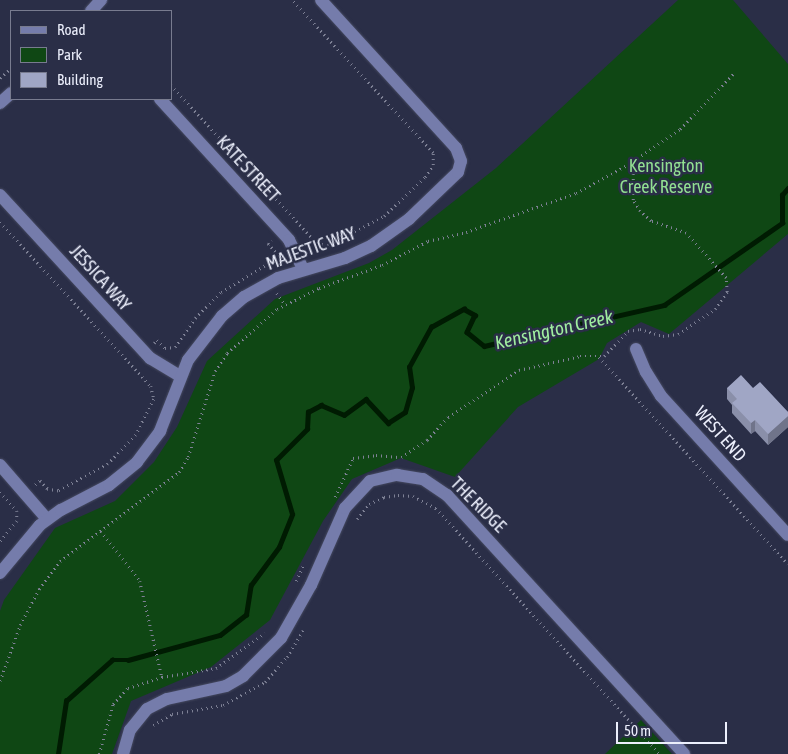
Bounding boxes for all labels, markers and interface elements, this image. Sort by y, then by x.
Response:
legend [10,10,172,100]
text: Road [57,21,86,38]
text: Park [57,46,82,63]
text: Building [57,71,103,88]
street label: KATE STREET [212,131,284,207]
park label: Kensington Creek Reserve [620,156,712,198]
street label: MAJESTIC WAY [263,223,359,275]
street label: JESSICA WAY [65,241,135,315]
water label: Kensington Creek [493,305,615,355]
street label: WEST END [690,402,750,466]
street label: THE RIDGE [446,473,510,537]
scale bar [618,712,729,744]
text: 50 m [624,722,651,739]

